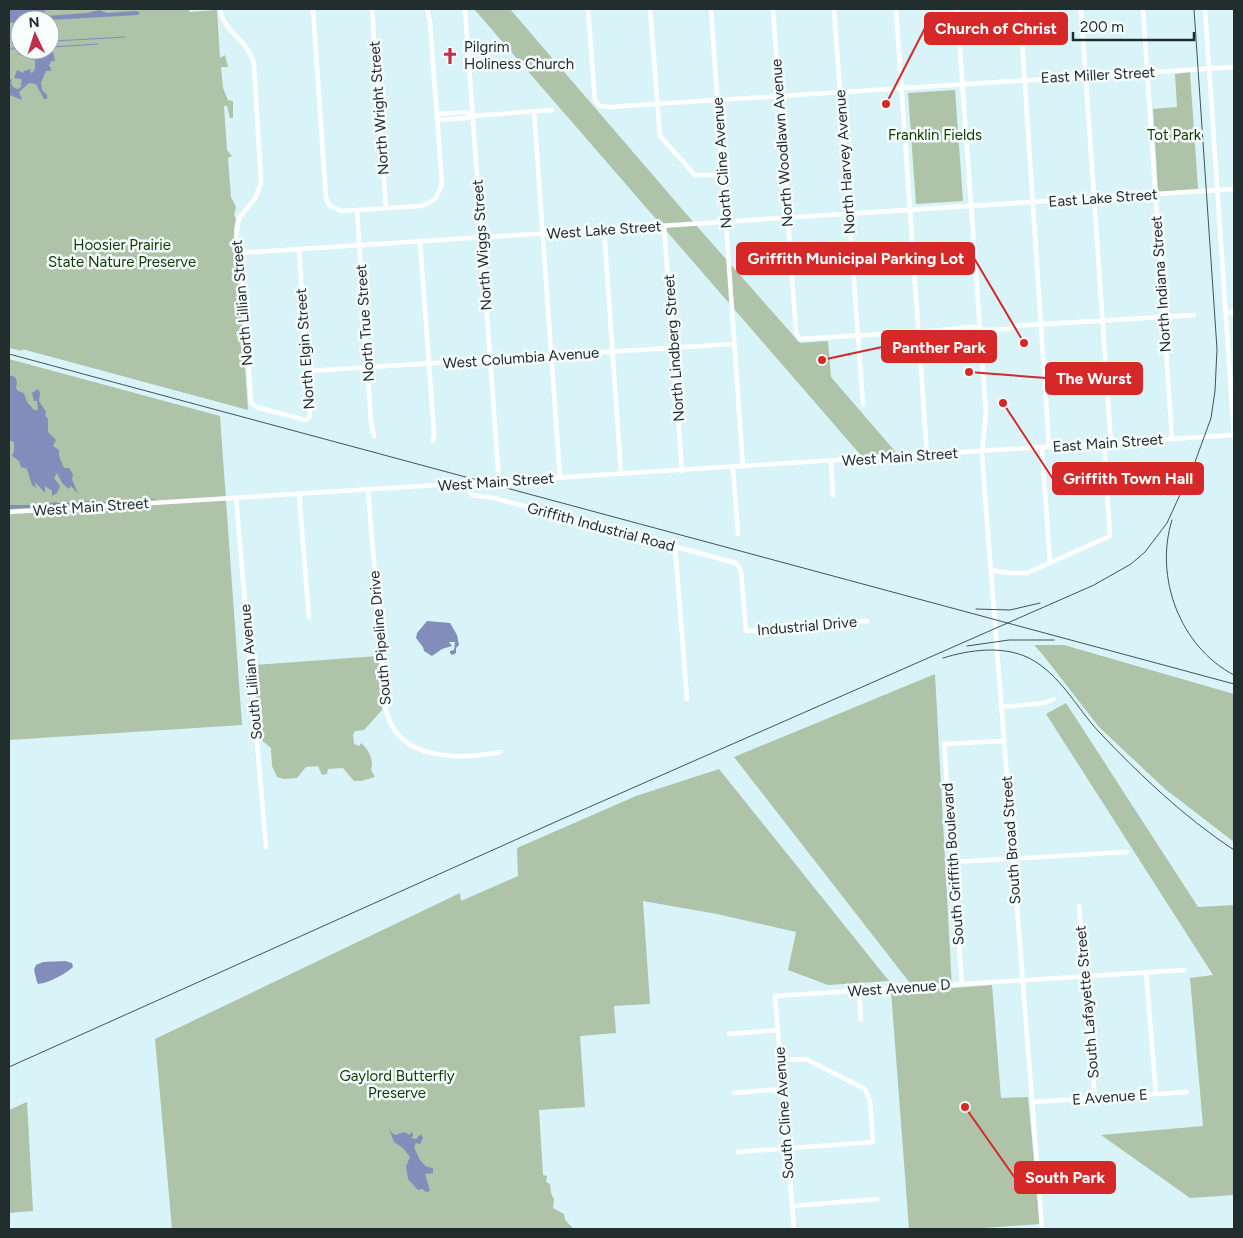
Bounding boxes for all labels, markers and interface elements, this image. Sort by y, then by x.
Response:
north arrow [10,10,60,60]
scale bar [1073,10,1194,42]
callout: Church of Christ [925,13,1067,44]
text: N [28,14,40,31]
text: 200 m [1080,18,1124,36]
text: Church of Christ [935,19,1057,38]
place label: Pilgrim Holiness Church [464,38,574,73]
street label: North Wright Street [365,40,393,176]
church icon: Pilgrim Holiness Church [440,46,460,66]
street label: North Woodlawn Avenue [767,58,797,228]
street label: East Miller Street [1040,63,1156,87]
street label: North Harvey Avenue [831,89,859,235]
street label: North Cline Avenue [708,97,736,229]
park label: Franklin Fields [888,126,982,144]
park label: Tot Park [1147,126,1202,144]
street label: North Wiggs Street [468,179,496,311]
street label: East Lake Street [1048,185,1158,211]
street label: North Indiana Street [1147,215,1175,353]
street label: West Lake Street [546,217,662,243]
park label: Hoosier Prairie State Nature Preserve [48,236,196,271]
street label: North Lillian Street [228,239,256,367]
callout: Griffith Municipal Parking Lot [737,243,974,274]
text: Griffith Municipal Parking Lot [748,249,964,268]
street label: North True Street [352,263,378,383]
street label: North Lindberg Street [660,273,688,423]
street label: North Elgin Street [292,287,318,410]
callout: Panther Park [882,331,996,362]
text: Panther Park [892,338,986,357]
street label: West Columbia Avenue [442,344,600,372]
callout: The Wurst [1046,363,1142,394]
text: The Wurst [1056,369,1132,388]
street label: East Main Street [1052,430,1164,456]
street label: West Main Street [841,444,959,470]
callout: Griffith Town Hall [1053,463,1203,494]
street label: West Main Street [437,469,555,495]
text: Griffith Town Hall [1063,469,1193,488]
street label: West Main Street [32,494,150,520]
street label: Griffith Industrial Road [525,499,677,555]
street label: South Pipeline Drive [365,570,395,706]
street label: South Lillian Avenue [236,604,266,740]
street label: Industrial Drive [756,613,858,639]
street label: South Broad Street [997,775,1024,905]
street label: South Griffith Boulevard [938,782,968,946]
street label: South Lafayette Street [1071,924,1103,1079]
street label: West Avenue D [847,975,951,1001]
street label: South Cline Avenue [770,1046,798,1180]
park label: Gaylord Butterfly Preserve [339,1067,455,1102]
street label: E Avenue E [1072,1085,1148,1109]
callout: South Park [1015,1162,1115,1193]
text: South Park [1025,1168,1105,1187]

